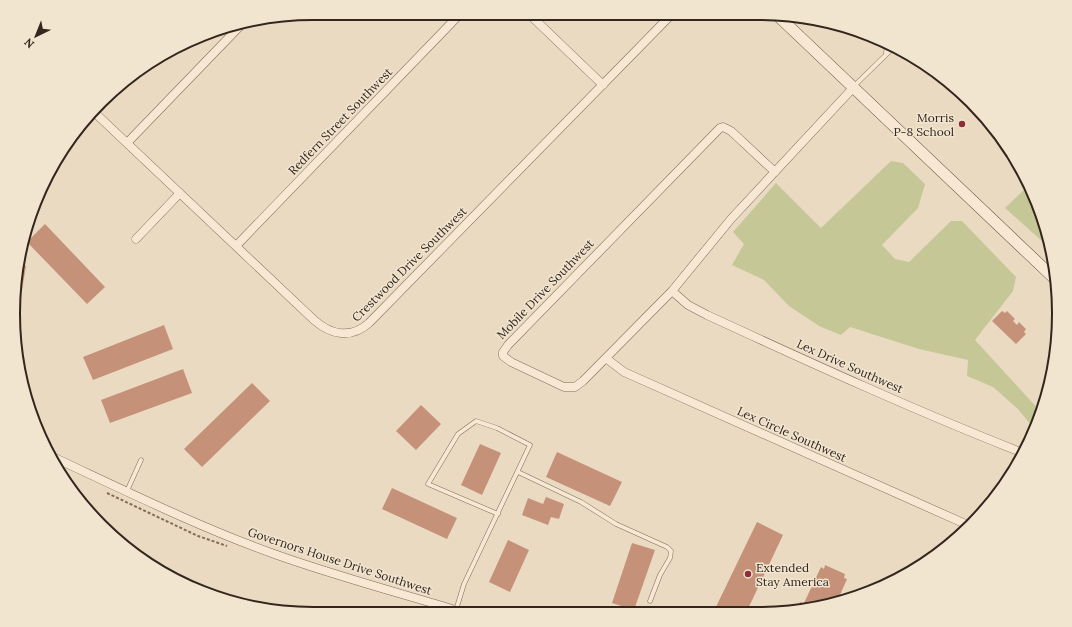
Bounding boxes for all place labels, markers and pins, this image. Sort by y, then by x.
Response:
place label: Morris P-8 School [893,110,954,139]
marker: Morris P-8 School [957,119,967,129]
place label: Extended Stay America [756,560,829,589]
marker: Extended Stay America [743,569,753,579]

